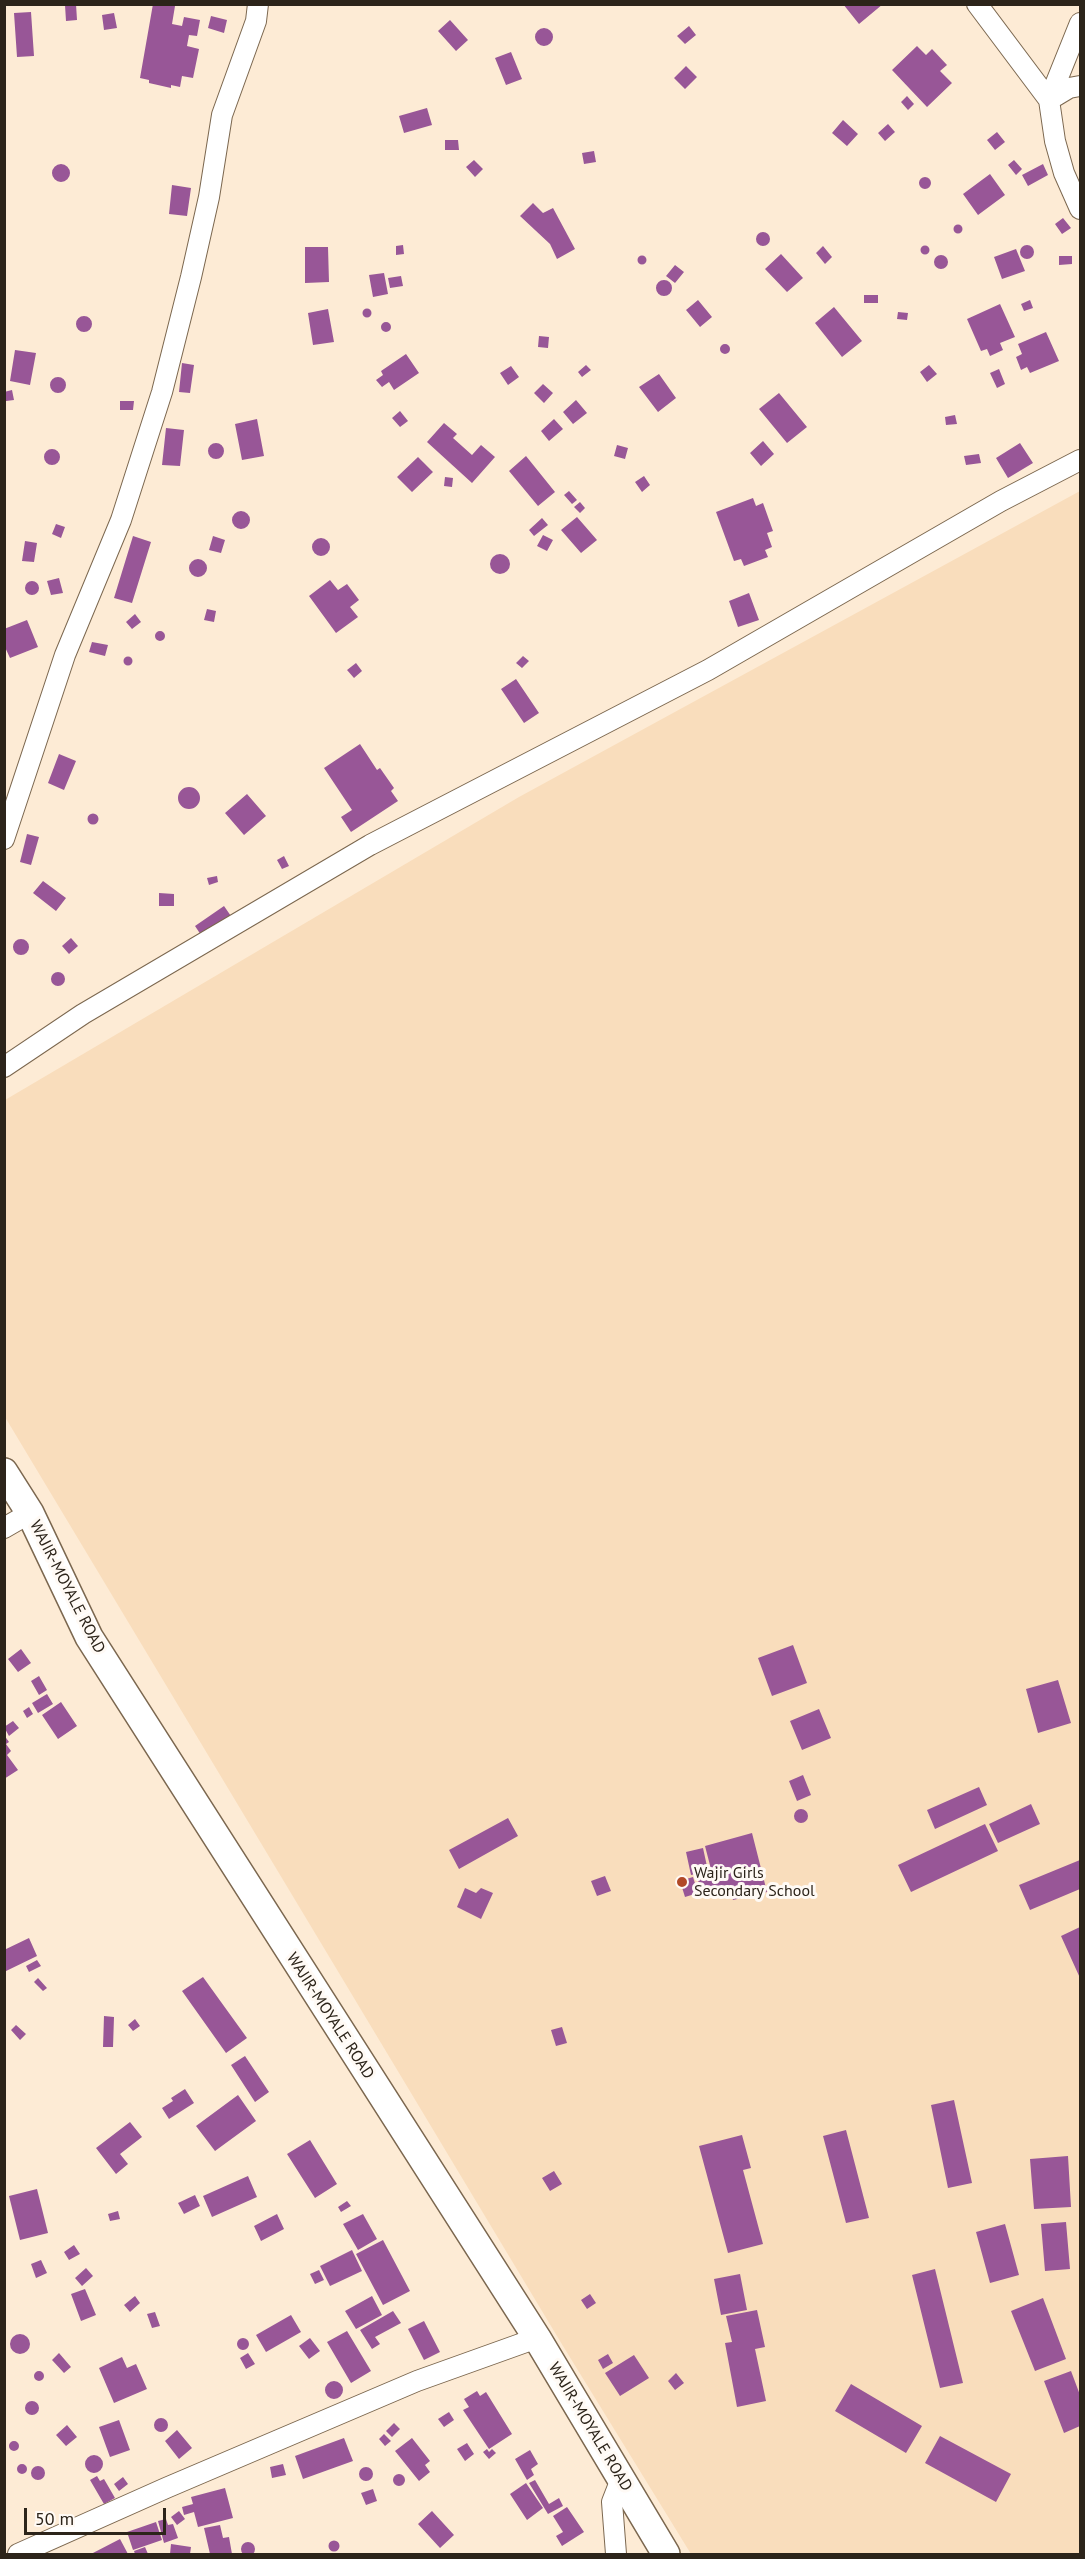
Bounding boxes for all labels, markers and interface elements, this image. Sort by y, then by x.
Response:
street label: WAJIR-MOYALE ROAD [25,1517,109,1657]
place label: Wajir Girls Secondary School [694,1863,815,1901]
marker: Wajir Girls Secondary School [675,1875,689,1889]
street label: WAJIR-MOYALE ROAD [282,1949,378,2083]
street label: WAJIR-MOYALE ROAD [544,2359,636,2495]
scale bar [27,2496,170,2534]
text: 50 m [35,2507,74,2530]

